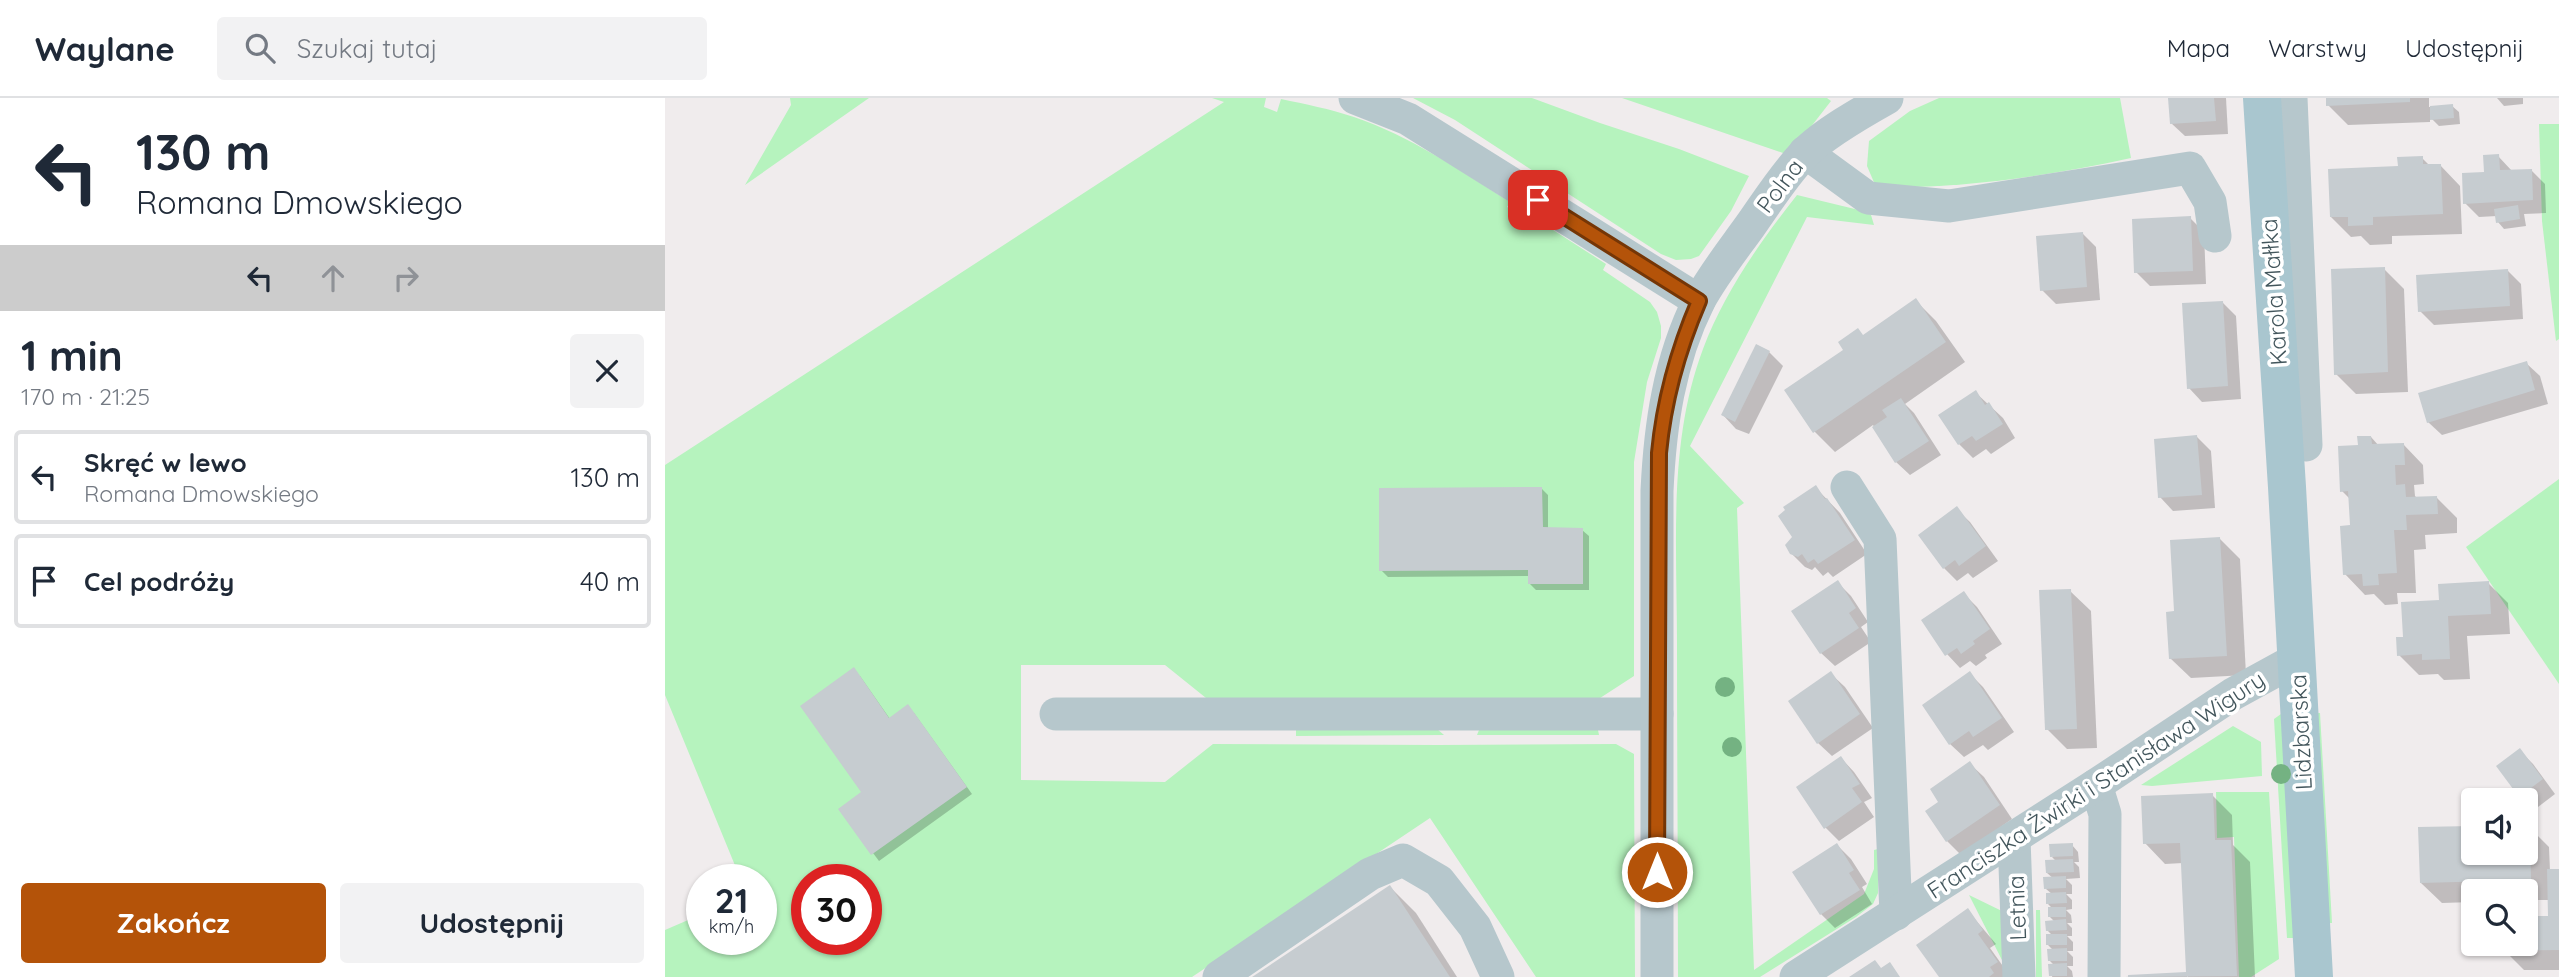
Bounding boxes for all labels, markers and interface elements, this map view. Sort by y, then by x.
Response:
search box [217,17,707,80]
text: Waylane [35,28,175,69]
icon: search [241,29,279,67]
text: Szukaj tutaj [297,32,437,65]
text: Mapa [2167,33,2230,63]
text: Warstwy [2268,33,2367,63]
text: Udostępnij [2405,33,2524,63]
text: 130 m [136,121,270,182]
icon: left [21,126,112,217]
street label: Polna [1750,153,1809,218]
pin [1508,170,1568,230]
icon: arrive [1519,181,1557,219]
text: Romana Dmowskiego [136,182,463,222]
street label: Karola Małłka [2254,218,2293,366]
icon: left [241,259,279,297]
icon: ahead [314,259,352,297]
icon: right [387,259,425,297]
text: 1 min [21,329,123,382]
button: close [570,334,644,408]
text: 170 m · 21:25 [21,382,150,411]
text: Skręć w lewo [84,446,247,479]
icon: left [25,458,63,496]
text: 130 m [570,461,640,494]
text: Romana Dmowskiego [84,479,319,508]
icon: arrive [25,562,63,600]
text: Cel podróży [84,565,234,598]
text: 40 m [580,565,640,598]
street label: Franciszka Żwirki i Stanisława Wigury [1921,664,2270,905]
street label: Lidzbarska [2283,673,2318,791]
map controls [2461,788,2538,956]
button: sound [2461,788,2538,865]
position arrow [1620,835,1694,909]
speed limit sign: 30 [791,864,882,955]
street label: Letnia [2001,875,2032,941]
text: 21 [715,878,748,922]
button: search [2461,879,2538,956]
button: Zakończ [21,883,326,963]
button: Udostępnij [340,883,644,963]
text: km/h [709,915,754,938]

